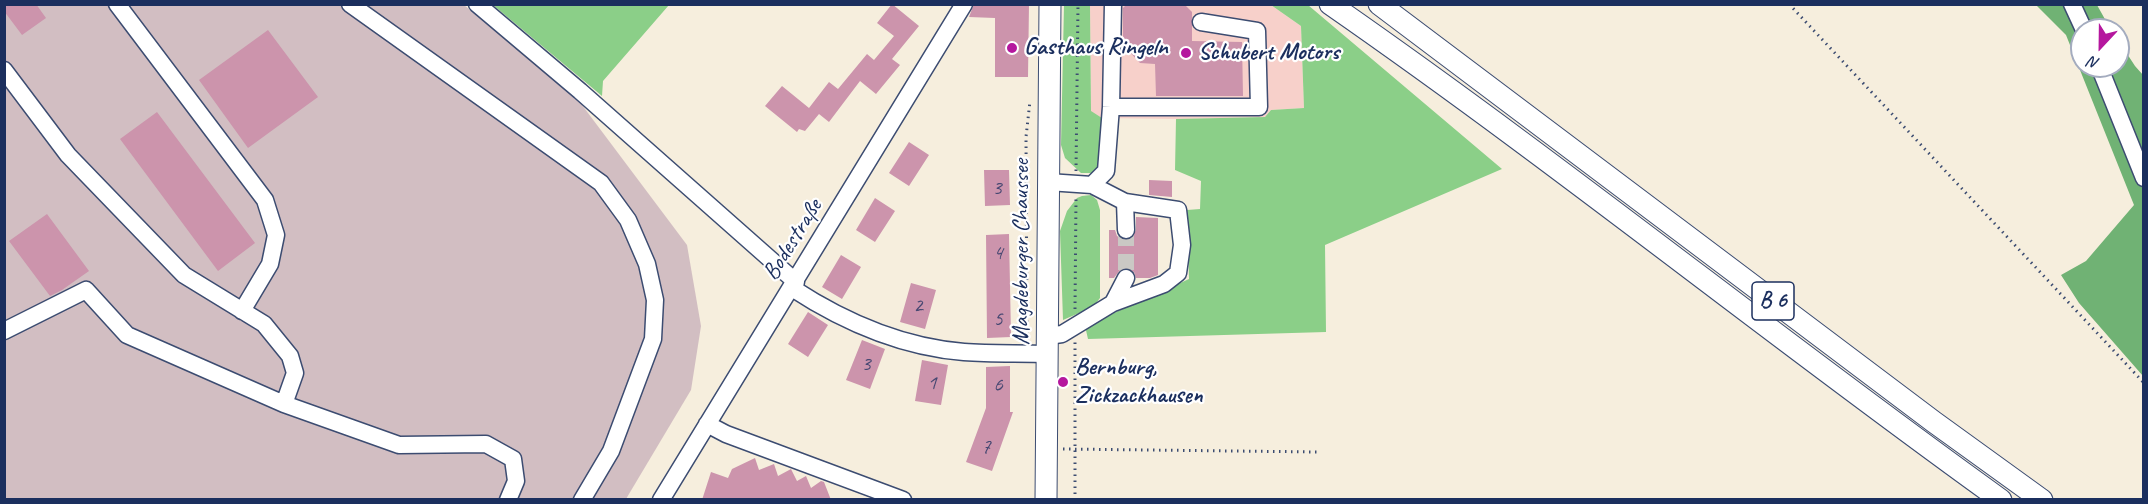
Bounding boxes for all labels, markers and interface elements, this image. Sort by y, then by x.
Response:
north arrow [2070,18,2130,78]
place label: Gasthaus Ringeln [1024,34,1168,62]
place label: Schubert Motors [1198,39,1339,67]
marker: Gasthaus Ringeln [1005,41,1019,55]
marker: Schubert Motors [1179,46,1193,60]
text: N [2086,52,2102,74]
street label: Magdeburger Chaussee [1008,159,1036,345]
house number: 3 [992,175,1002,201]
street label: Bodestraße [757,194,829,286]
house number: 4 [993,240,1003,266]
road number: B 6 [1752,282,1794,320]
house number: 2 [913,293,923,319]
house number: 5 [993,306,1003,332]
house number: 3 [861,351,871,377]
place label: Bernburg, Zickzackhausen [1075,354,1203,410]
house number: 1 [927,370,937,396]
house number: 6 [993,372,1003,398]
marker: Bernburg, Zickzackhausen [1056,375,1070,389]
house number: 7 [981,434,991,460]

